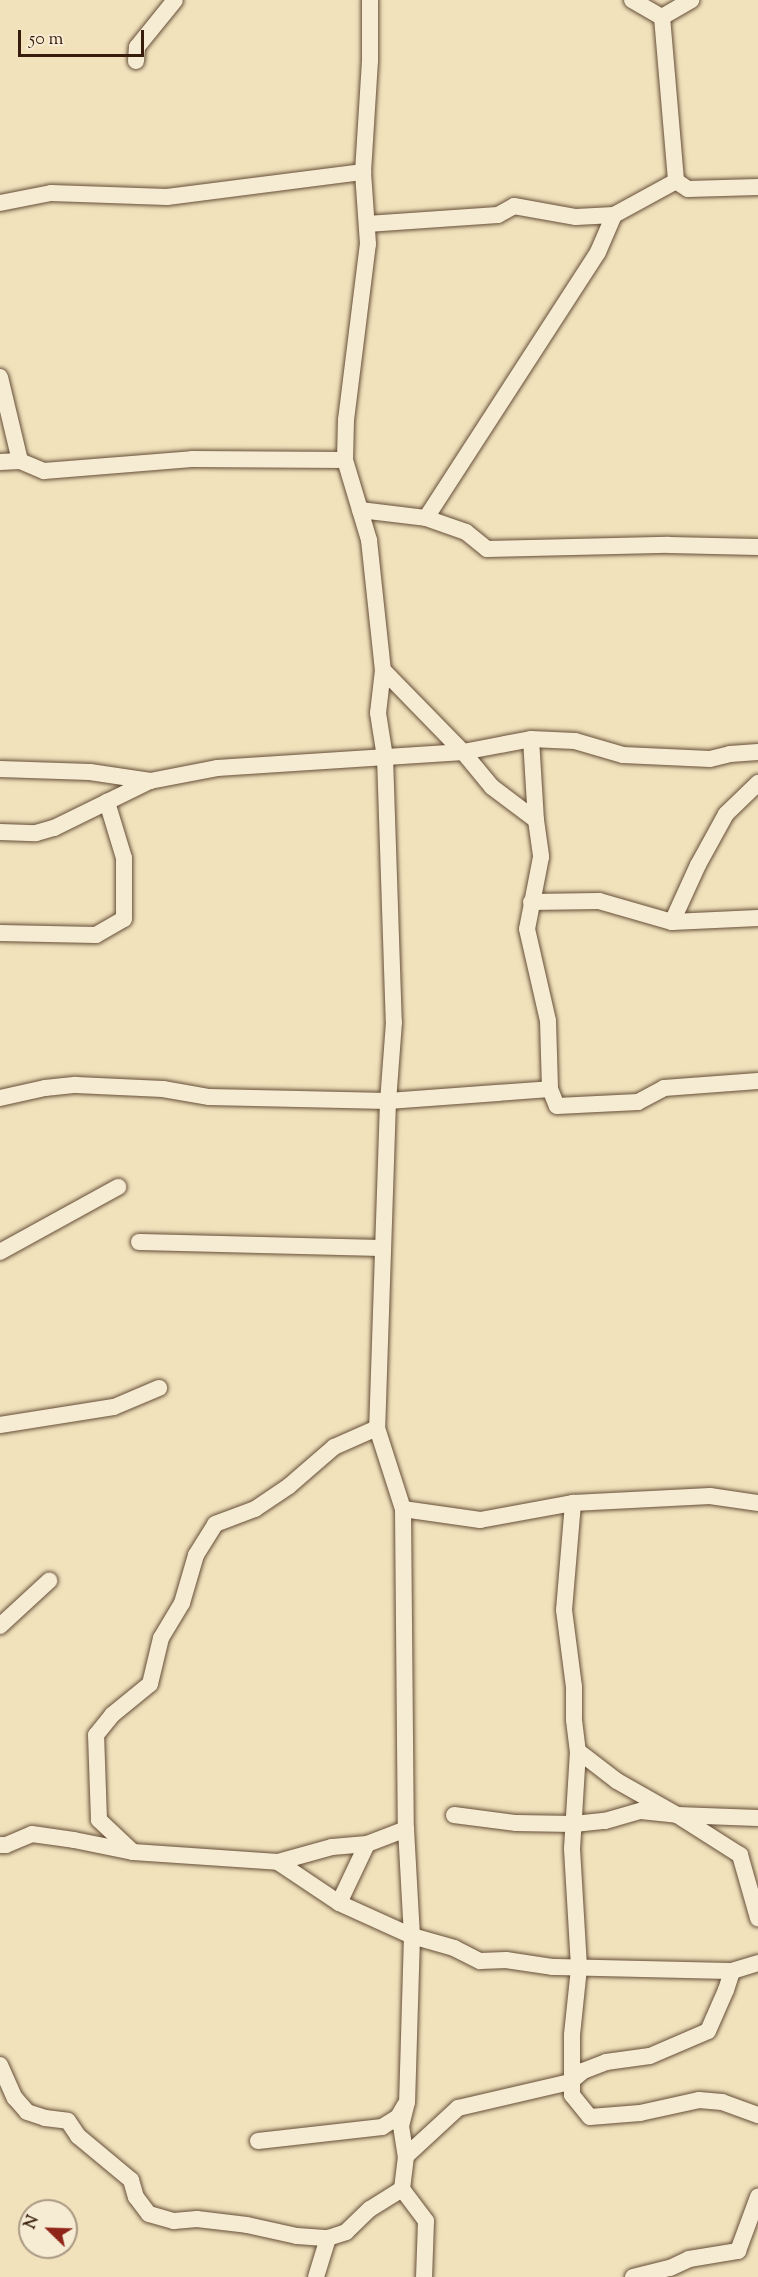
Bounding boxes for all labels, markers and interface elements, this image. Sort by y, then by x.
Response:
scale bar [21,18,147,56]
text: 50 m [29,27,63,53]
north arrow [18,2199,78,2259]
text: N [20,2212,46,2233]

